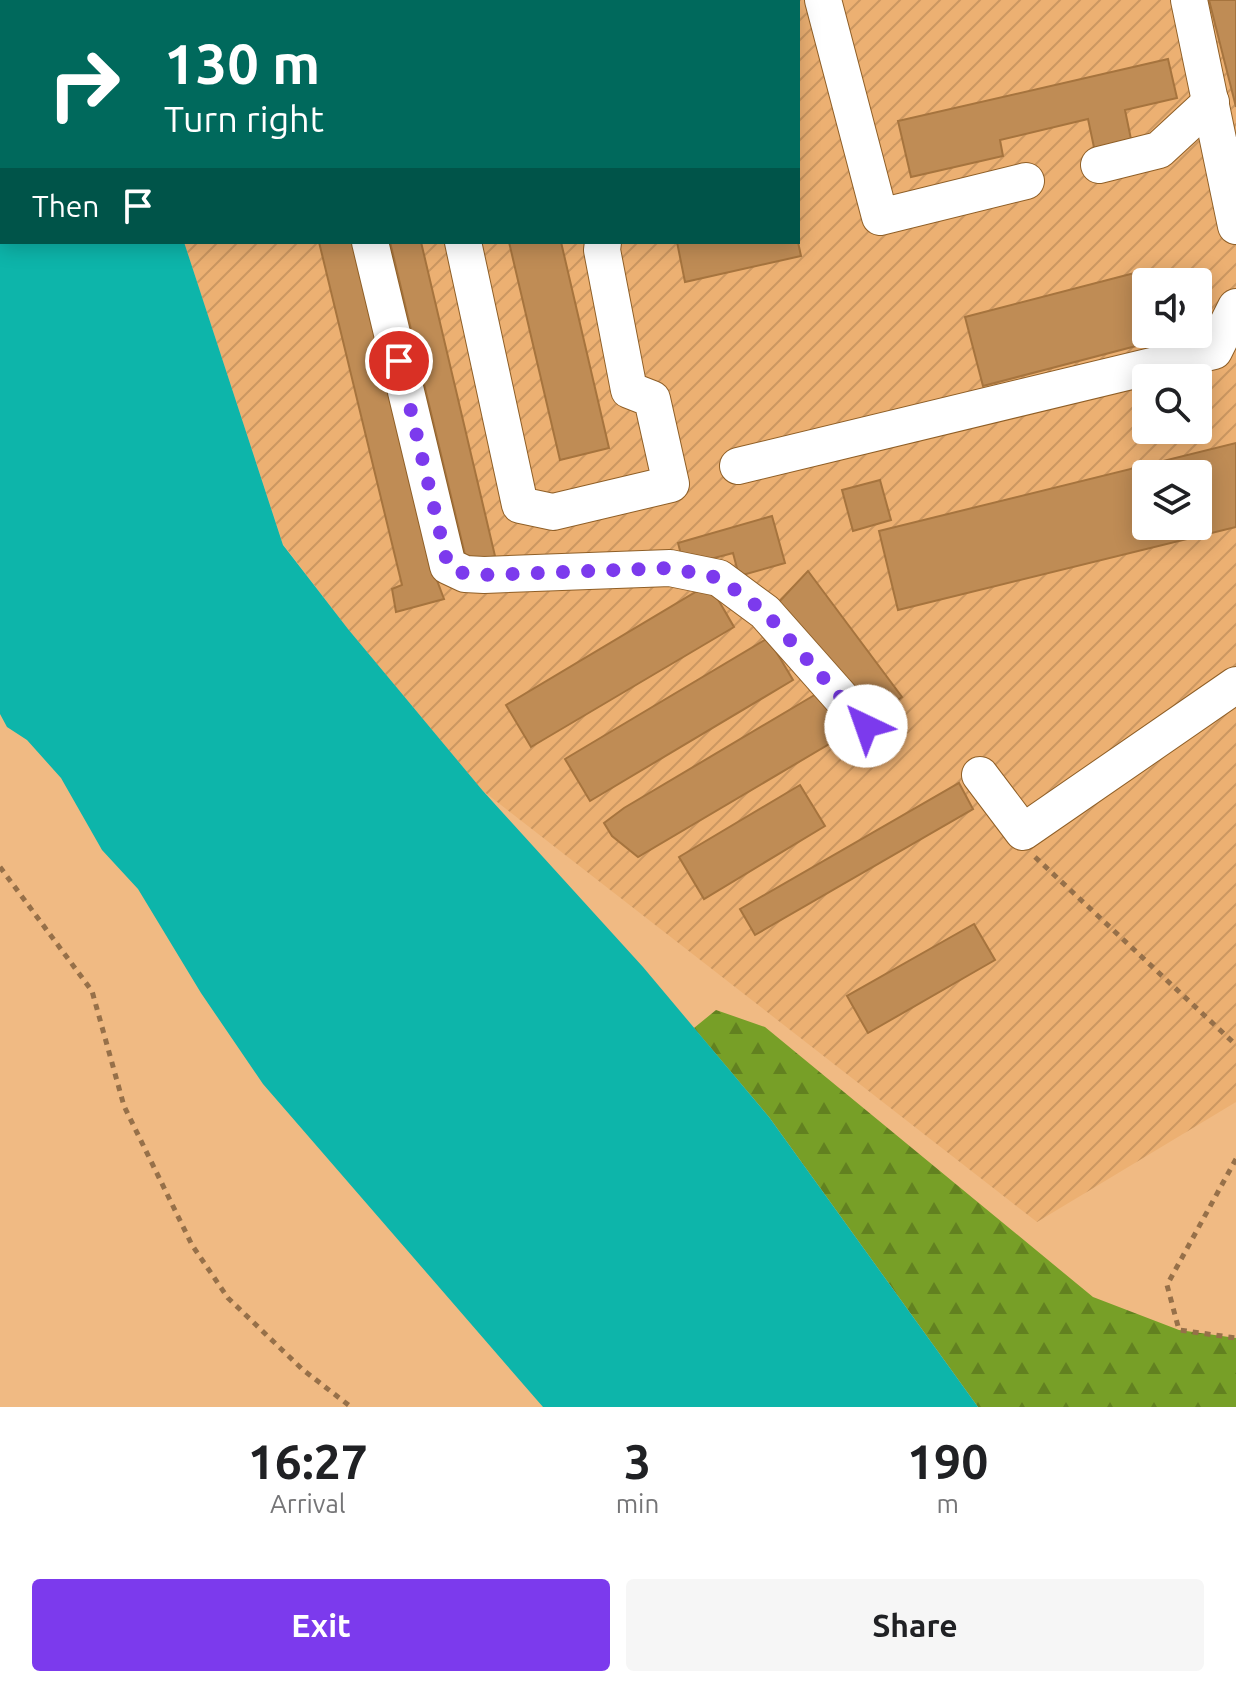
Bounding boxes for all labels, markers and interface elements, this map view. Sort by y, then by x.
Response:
icon: right [32,32,136,136]
text: 130 m [164,32,320,95]
text: Turn right [164,98,324,139]
icon: arrive [116,184,160,228]
text: Then [32,189,100,223]
map controls [1132,268,1212,540]
button: sound [1132,268,1212,348]
pin [365,327,433,395]
icon: arrive [377,339,421,383]
button: search [1132,364,1212,444]
button: layers [1132,460,1212,540]
position arrow [824,684,908,768]
text: 16:27 [248,1434,368,1488]
text: 3 [624,1434,651,1488]
text: 190 [907,1434,988,1488]
text: Arrival [270,1489,346,1518]
text: min [616,1489,659,1518]
text: m [936,1489,959,1518]
button: Exit [32,1579,610,1671]
button: Share [626,1579,1204,1671]

